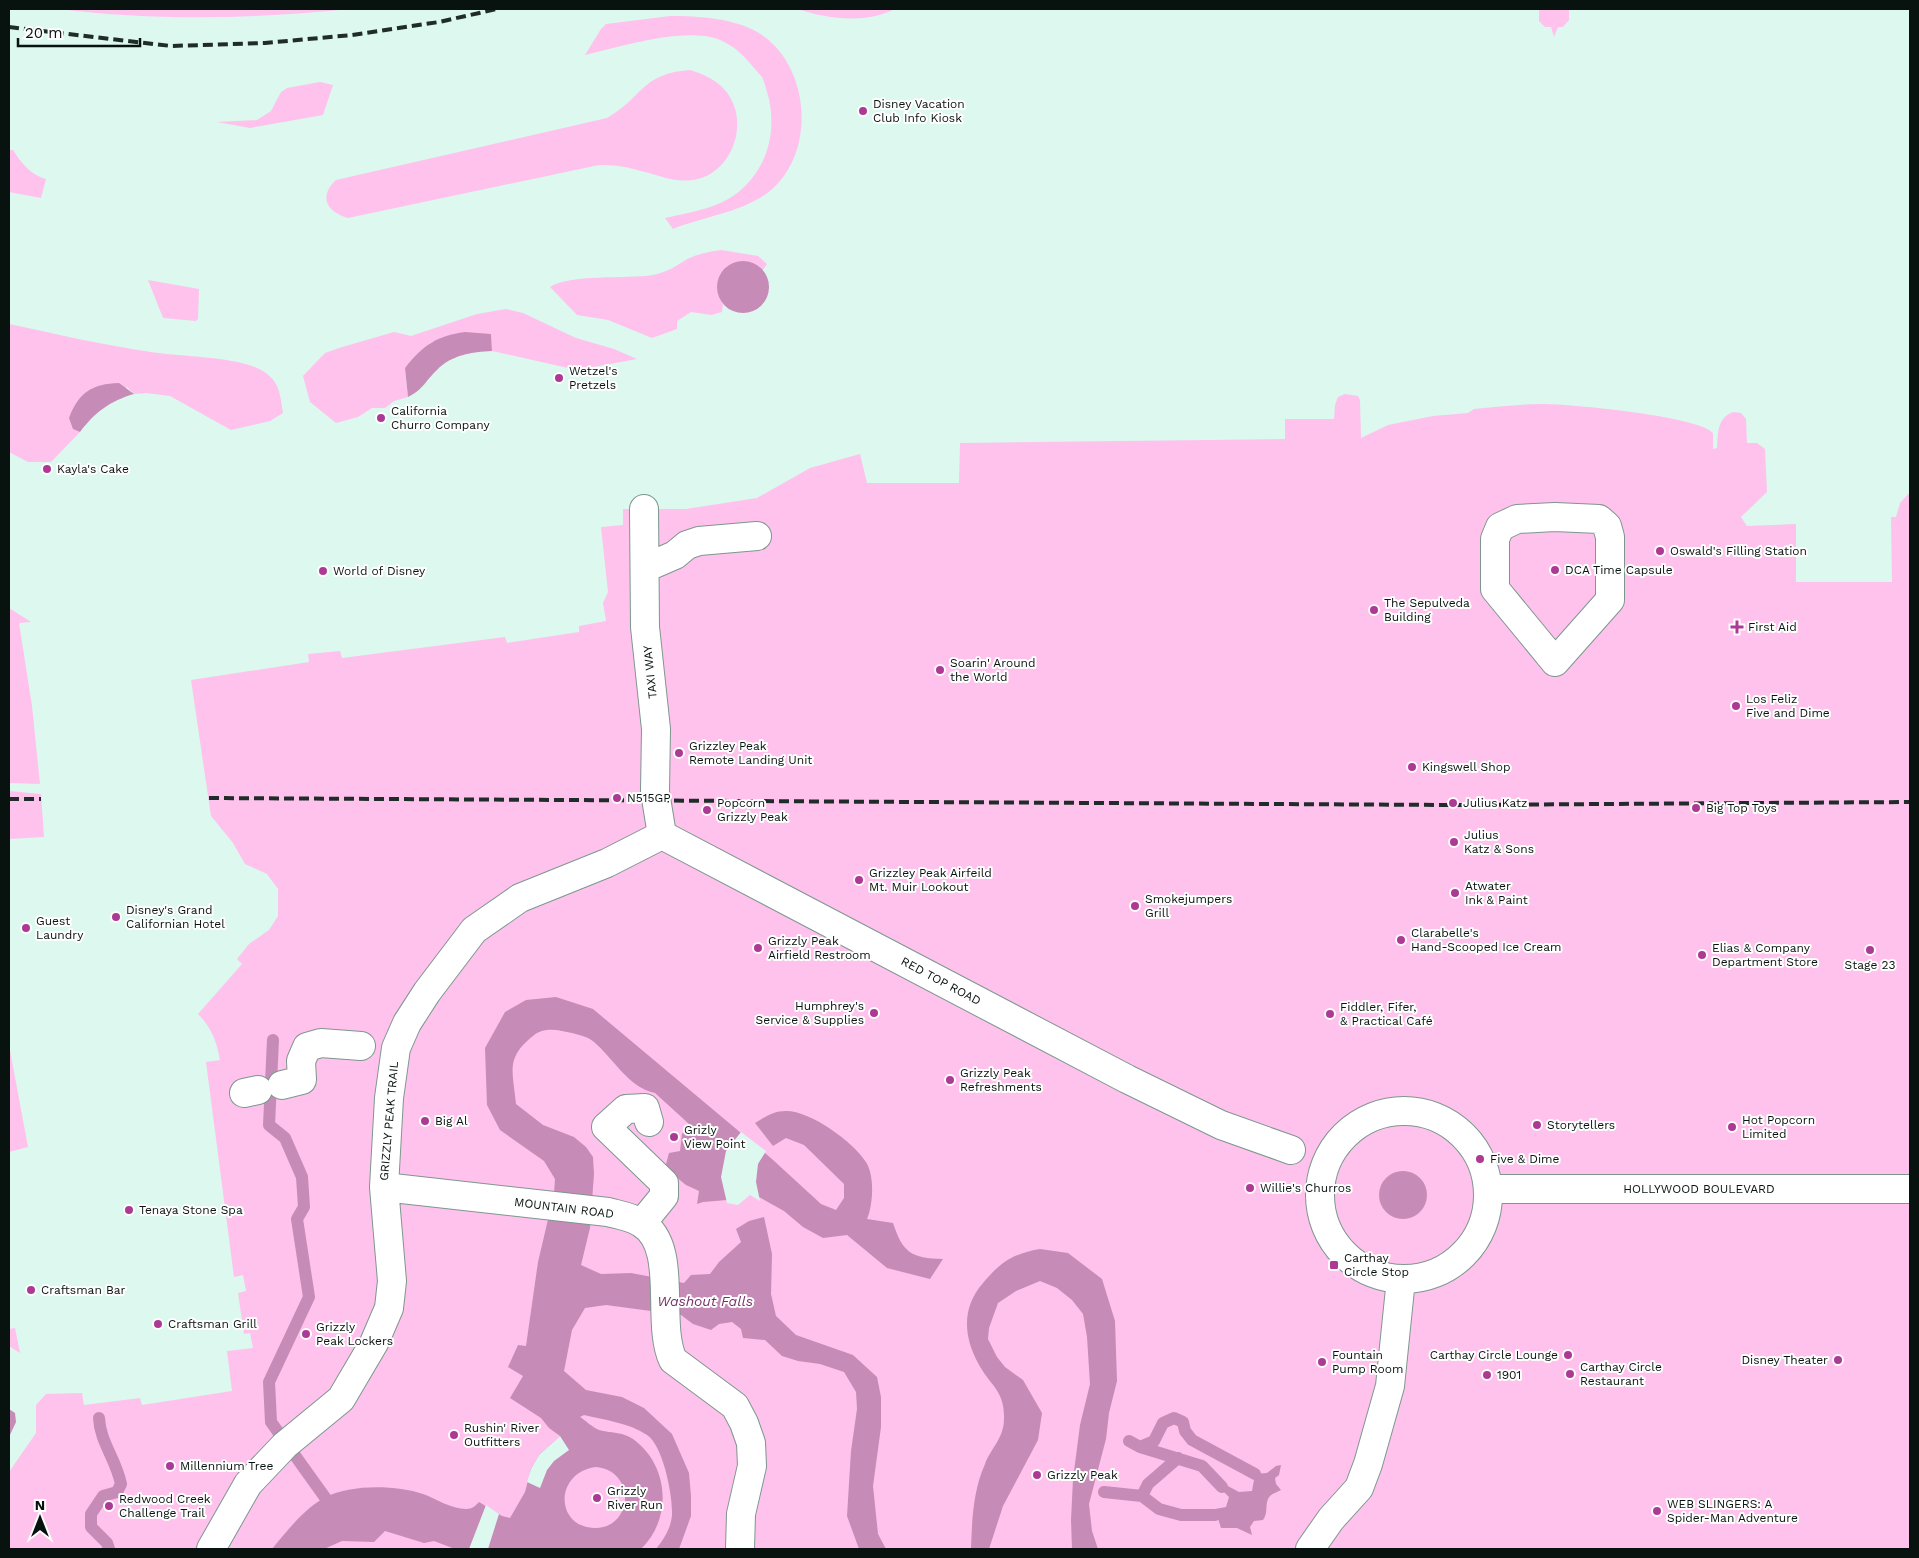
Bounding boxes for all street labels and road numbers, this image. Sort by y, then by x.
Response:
street label: TAXI WAY [640,645,660,699]
street label: RED TOP ROAD [899,954,983,1008]
street label: GRIZZLY PEAK TRAIL [377,1061,401,1181]
street label: HOLLYWOOD BOULEVARD [1623,1182,1775,1196]
street label: MOUNTAIN ROAD [513,1195,615,1221]

